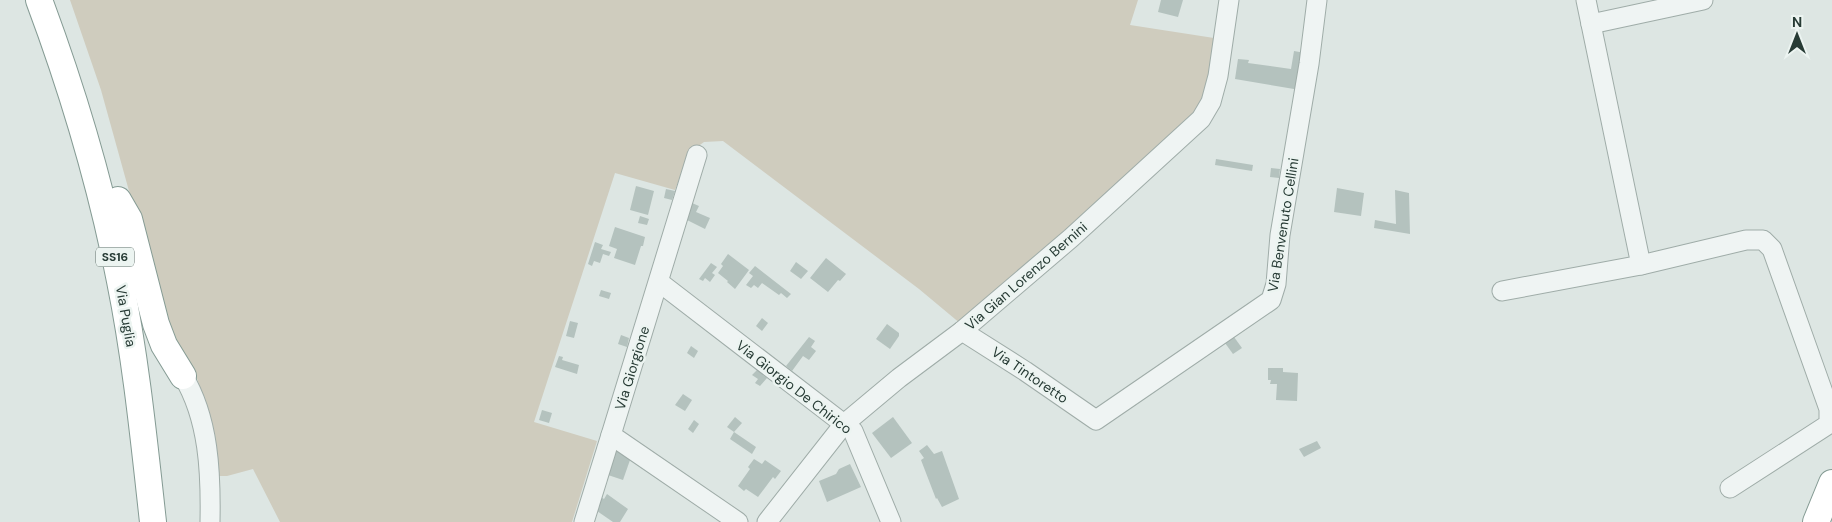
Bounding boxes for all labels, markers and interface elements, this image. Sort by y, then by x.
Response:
north arrow [1772,10,1822,60]
text: N [1792,13,1802,31]
street label: Via Benvenuto Cellini [1263,157,1303,293]
street label: Via Gian Lorenzo Bernini [961,218,1091,334]
road number: SS16 [96,248,134,266]
street label: Via Puglia [112,284,140,348]
street label: Via Giorgione [611,324,653,412]
street label: Via Giorgio De Chirico [732,336,856,438]
street label: Via Tintoretto [988,343,1072,407]

